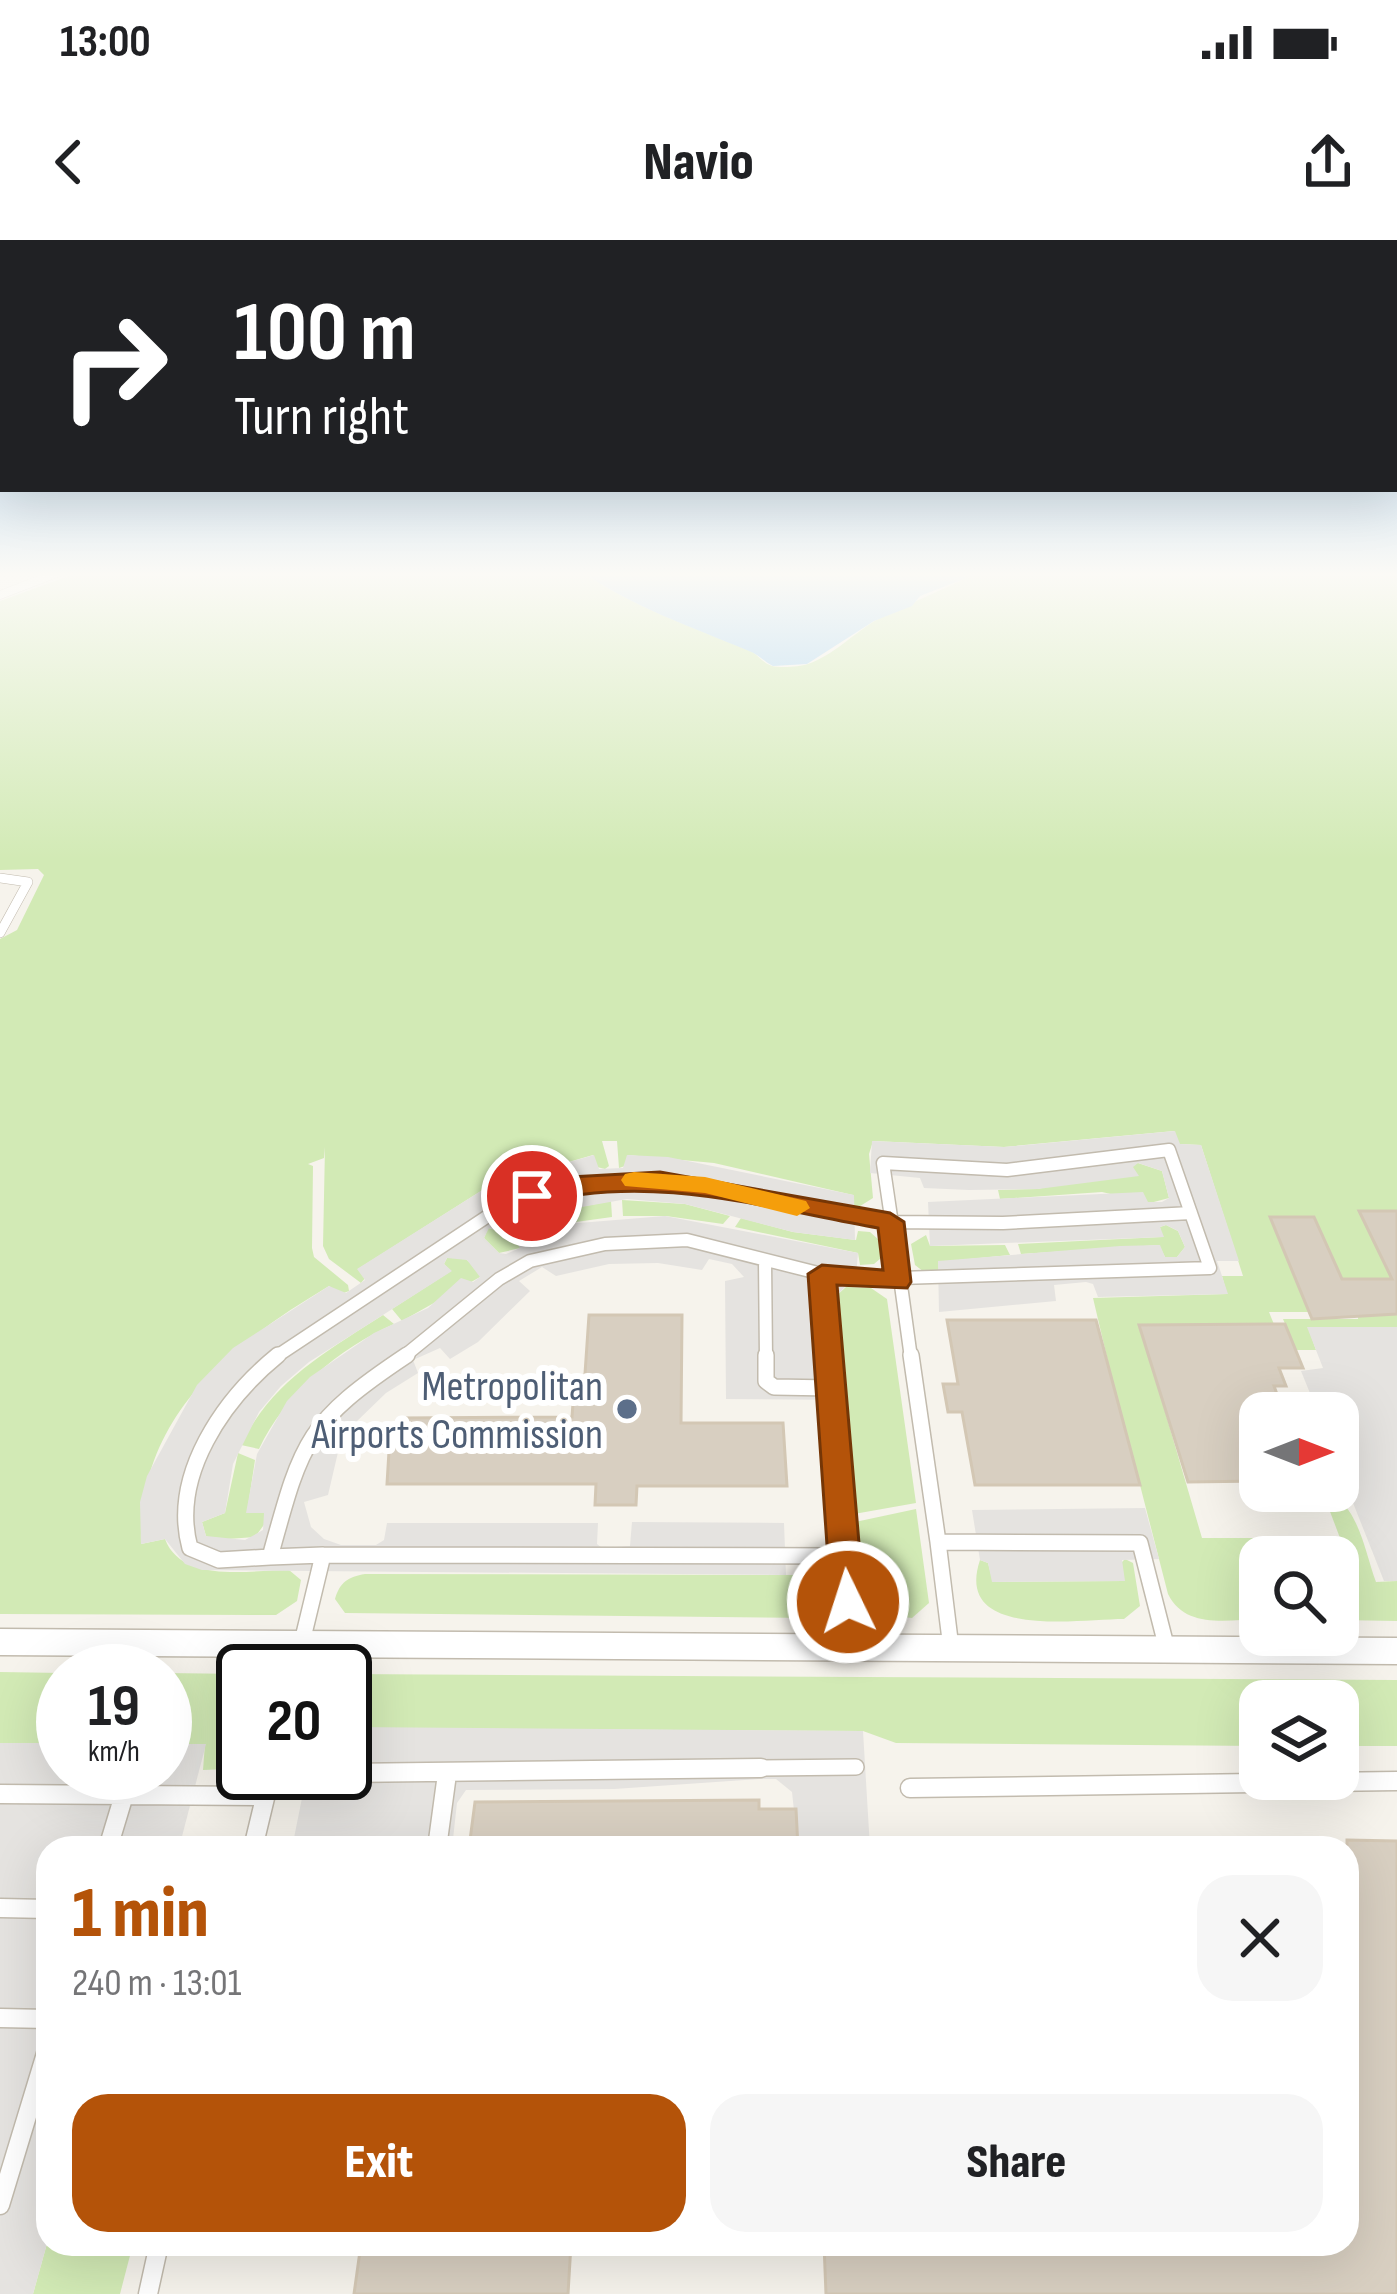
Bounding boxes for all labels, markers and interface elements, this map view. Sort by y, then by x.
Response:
text: 13:00 [60,15,151,70]
icon: back [36,129,102,195]
icon: share [1295,129,1361,195]
text: Navio [643,130,754,195]
text: 100 m [234,283,416,384]
icon: right [36,288,192,444]
text: Turn right [234,385,409,450]
pin [481,1145,583,1247]
icon: arrive [499,1163,565,1229]
place label: Metropolitan Airports Commission [310,1362,603,1461]
north arrow [1239,1392,1359,1512]
map controls [1239,1392,1359,1800]
marker: Metropolitan Airports Commission [614,1396,640,1422]
button: search [1239,1536,1359,1656]
position arrow [785,1539,911,1665]
speed limit sign: 20 [216,1644,372,1800]
text: 19 [88,1671,140,1743]
button: layers [1239,1680,1359,1800]
text: km/h [88,1734,140,1770]
text: 1 min [72,1871,209,1958]
button: close [1197,1875,1323,2001]
text: 240 m · 13:01 [72,1960,241,2007]
button: Exit [72,2094,686,2232]
button: Share [710,2094,1323,2232]

